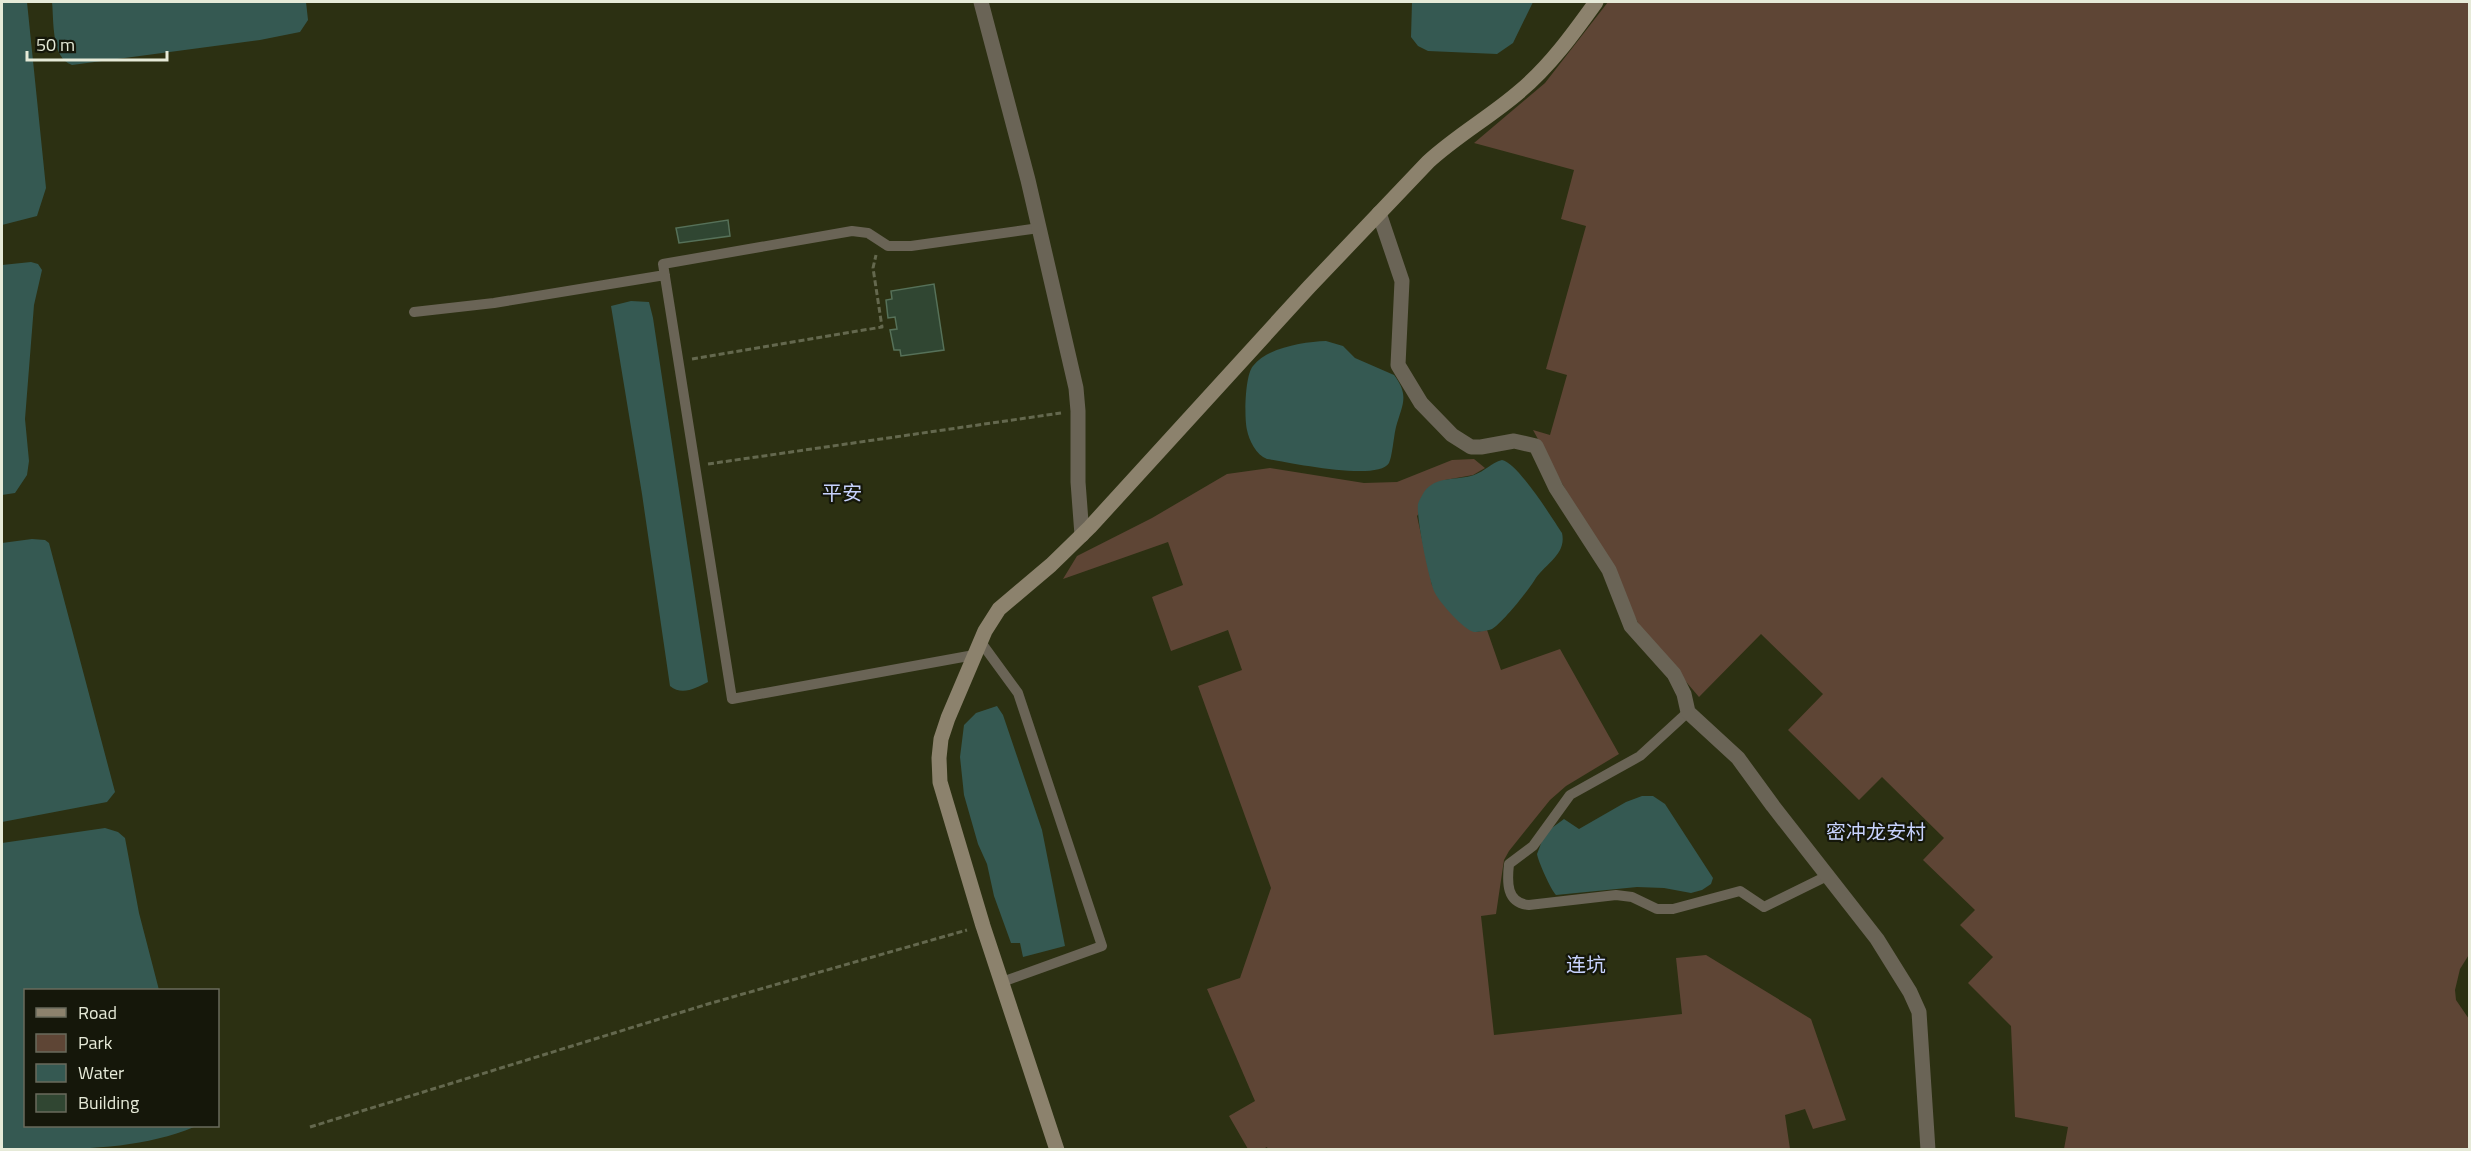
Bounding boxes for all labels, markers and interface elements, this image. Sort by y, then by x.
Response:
scale bar [27,24,166,62]
text: 50 m [36,31,75,58]
district label: 平安 [822,477,862,508]
district label: 密冲龙安村 [1826,816,1926,847]
district label: 连坑 [1566,949,1606,980]
legend [24,989,219,1127]
text: Road [78,999,117,1026]
text: Park [78,1029,113,1056]
text: Water [78,1059,124,1086]
text: Building [78,1089,139,1116]

